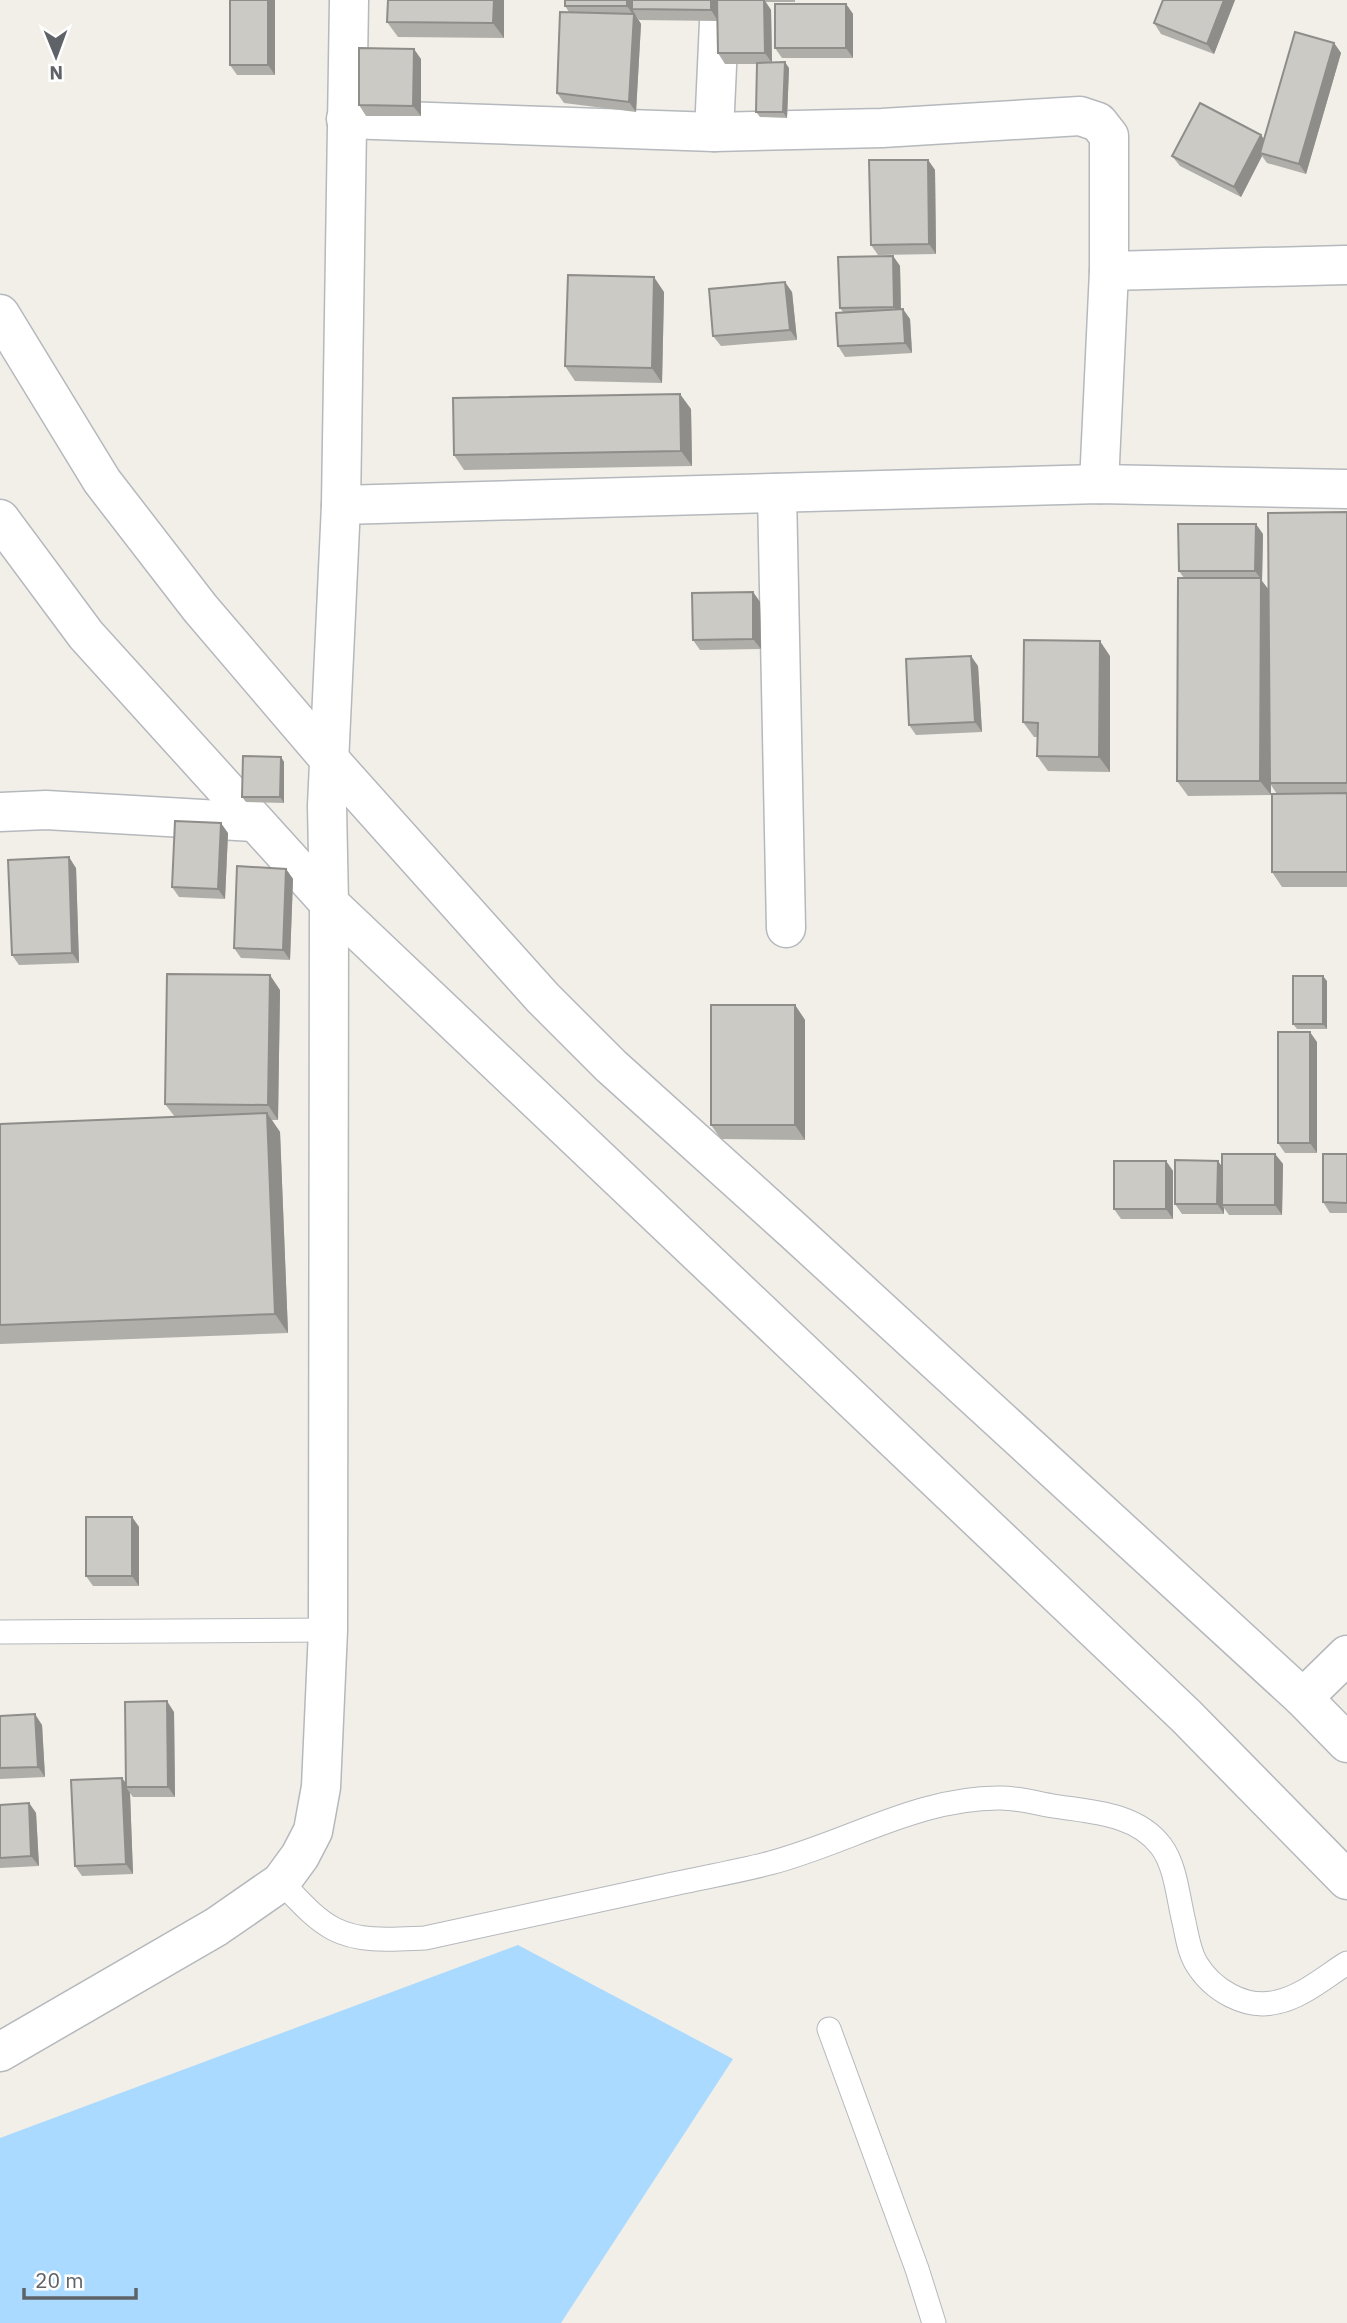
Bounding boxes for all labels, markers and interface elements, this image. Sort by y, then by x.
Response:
north arrow [21,21,91,91]
text: N [49,61,63,85]
scale bar [24,2256,136,2300]
text: 20 m [35,2266,84,2294]

